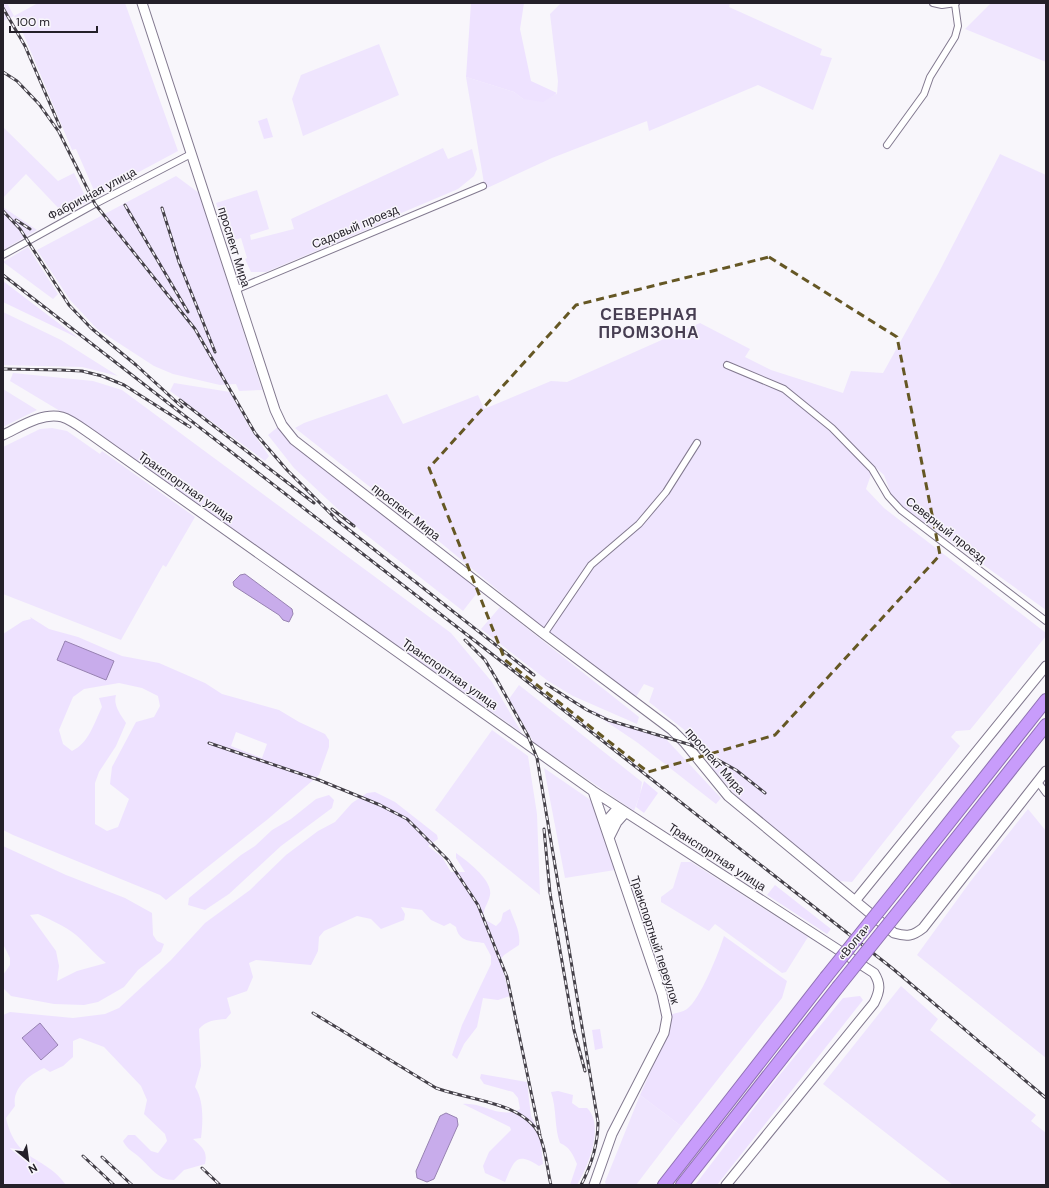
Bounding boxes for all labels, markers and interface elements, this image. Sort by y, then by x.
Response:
scale bar [10,8,97,34]
text: 100 m [16,14,50,30]
street label: Фабричная улица [45,164,139,224]
street label: Садовый проезд [309,202,401,252]
street label: проспект Мира [214,205,254,289]
district label: СЕВЕРНАЯ ПРОМЗОНА [598,304,700,343]
street label: Транспортная улица [135,448,237,526]
street label: проспект Мира [368,480,444,544]
street label: Северный проезд [902,493,990,567]
street label: Транспортная улица [399,635,501,713]
street label: проспект Мира [682,724,749,798]
street label: Транспортная улица [665,819,769,895]
street label: Транспортный переулок [627,874,684,1007]
street label: «Волга» [834,920,874,964]
north arrow [8,1140,48,1180]
text: N [26,1161,40,1177]

